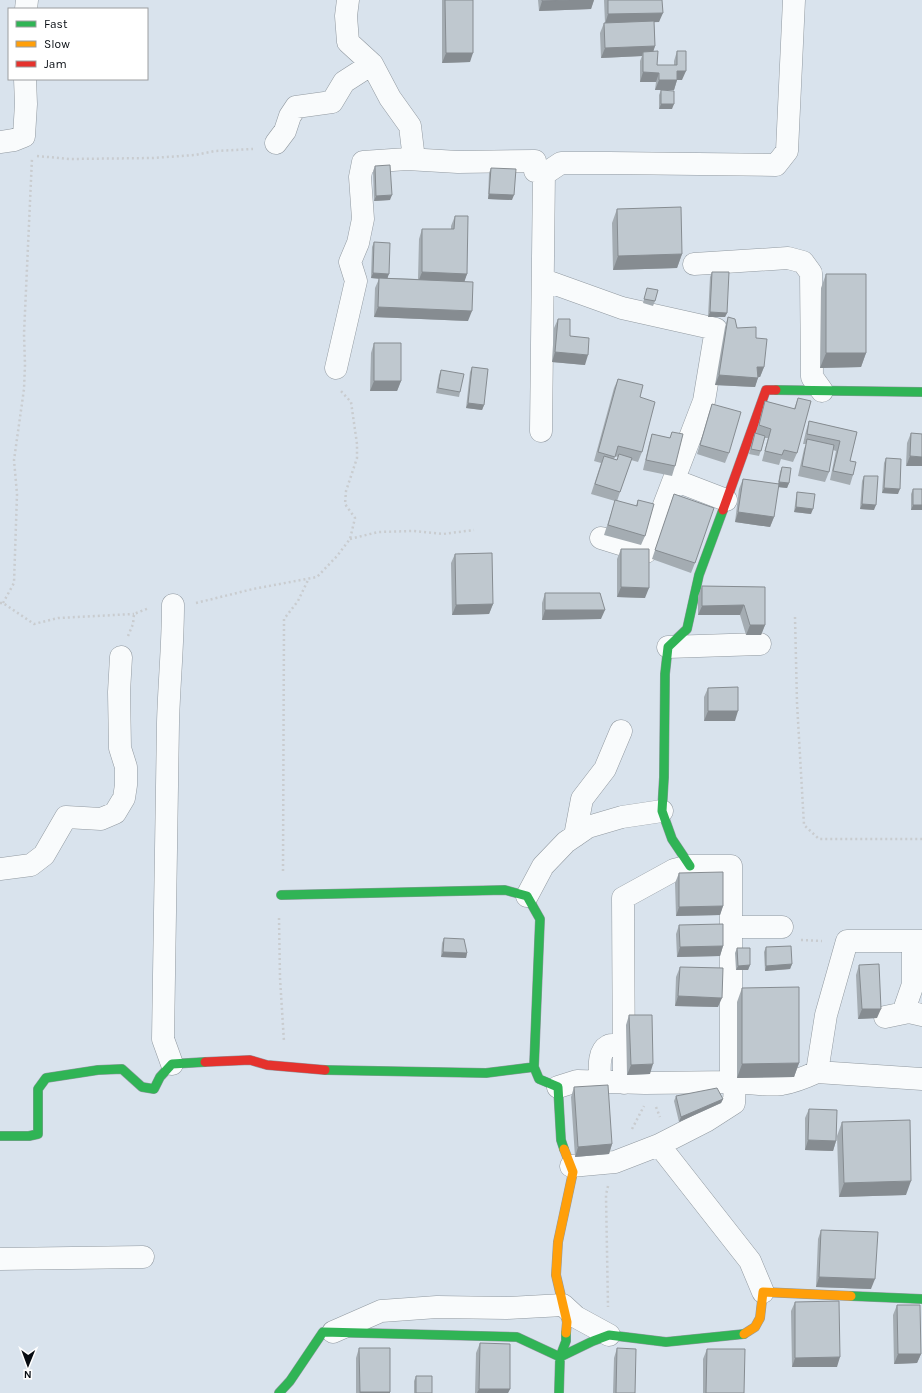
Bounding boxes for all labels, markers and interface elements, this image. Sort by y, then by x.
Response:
legend [8,8,148,80]
text: Fast [44,17,68,31]
text: Slow [44,37,70,51]
text: Jam [44,57,67,71]
north arrow [8,1345,48,1385]
text: N [24,1368,32,1381]

